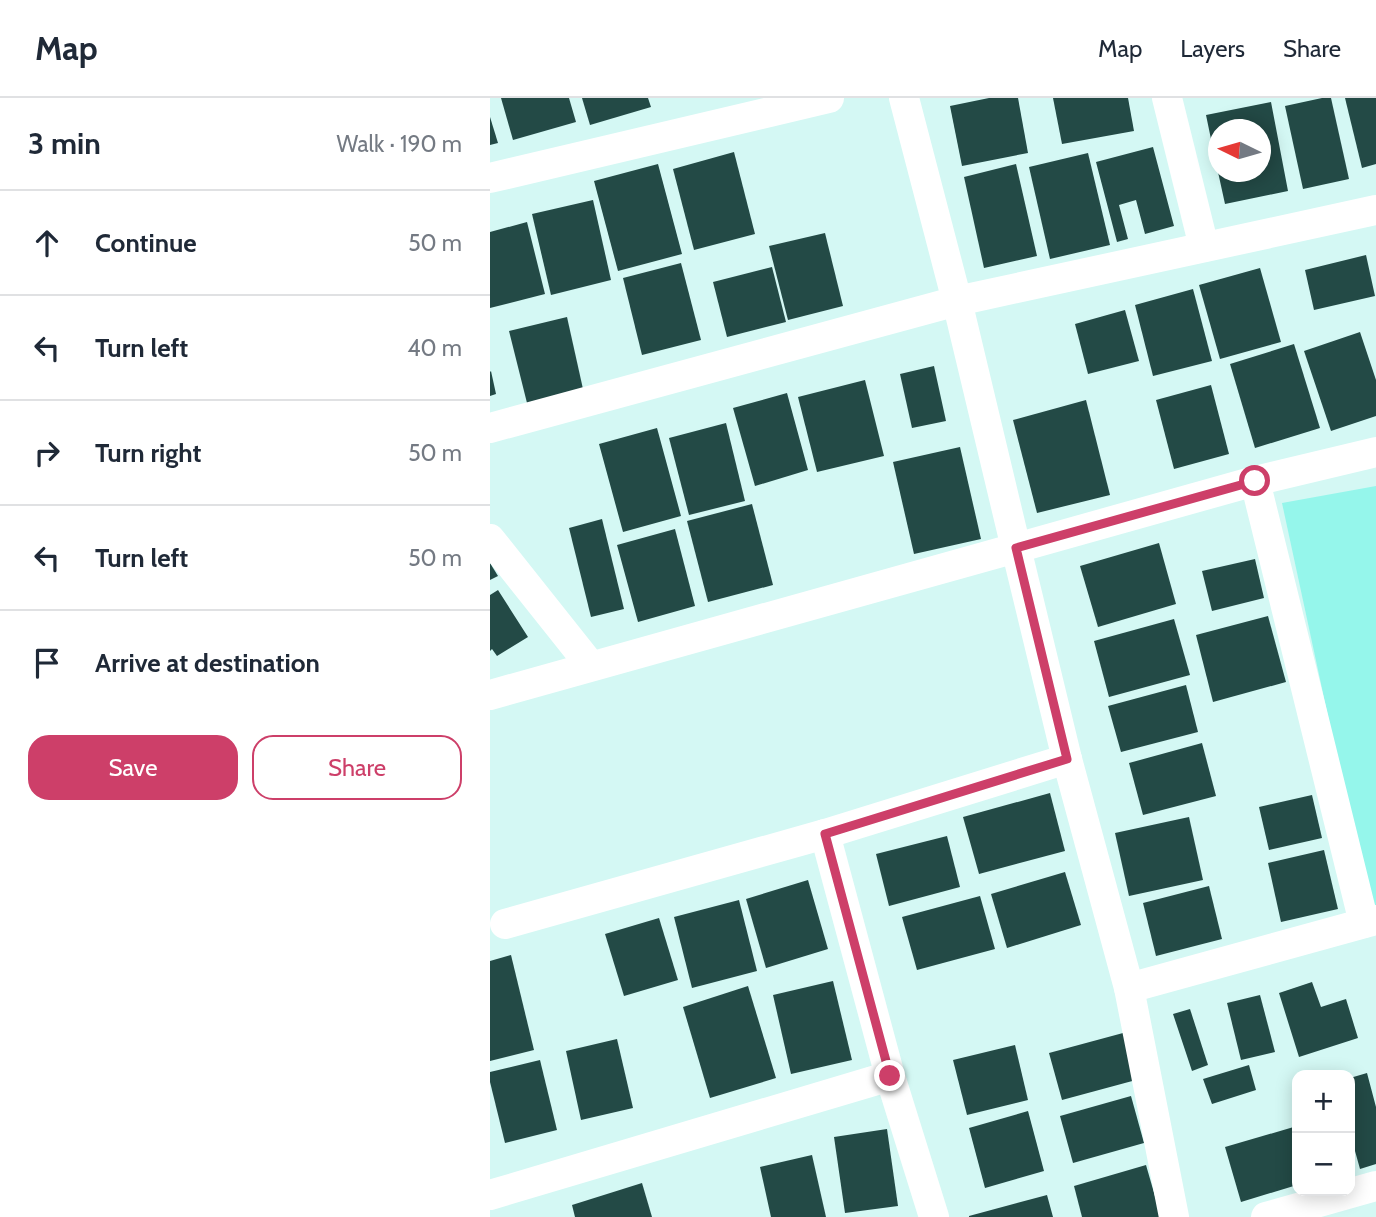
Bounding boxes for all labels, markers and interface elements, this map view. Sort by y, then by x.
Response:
text: Map [35,28,98,68]
text: Map [1098,34,1142,63]
text: Layers [1180,34,1245,63]
text: Share [1283,34,1341,63]
north arrow [1208,119,1271,182]
text: 3 min [28,125,101,162]
text: Walk · 190 m [337,130,462,158]
icon: ahead [28,224,66,262]
text: Continue [95,227,197,259]
text: 50 m [408,229,462,257]
icon: left [28,329,66,367]
text: Turn left [95,332,188,364]
text: 40 m [407,334,462,362]
icon: right [28,434,66,472]
text: Turn right [95,437,201,469]
text: 50 m [408,439,462,467]
route start [1239,465,1270,496]
icon: left [28,539,66,577]
text: Turn left [95,542,188,574]
text: 50 m [408,544,462,572]
icon: arrive [28,644,66,682]
text: Arrive at destination [95,647,320,679]
button: Save [28,735,238,800]
button: Share [252,735,462,800]
route end [874,1060,905,1091]
map controls [1292,1070,1355,1196]
button: + [1292,1070,1355,1133]
button: − [1292,1133,1355,1196]

